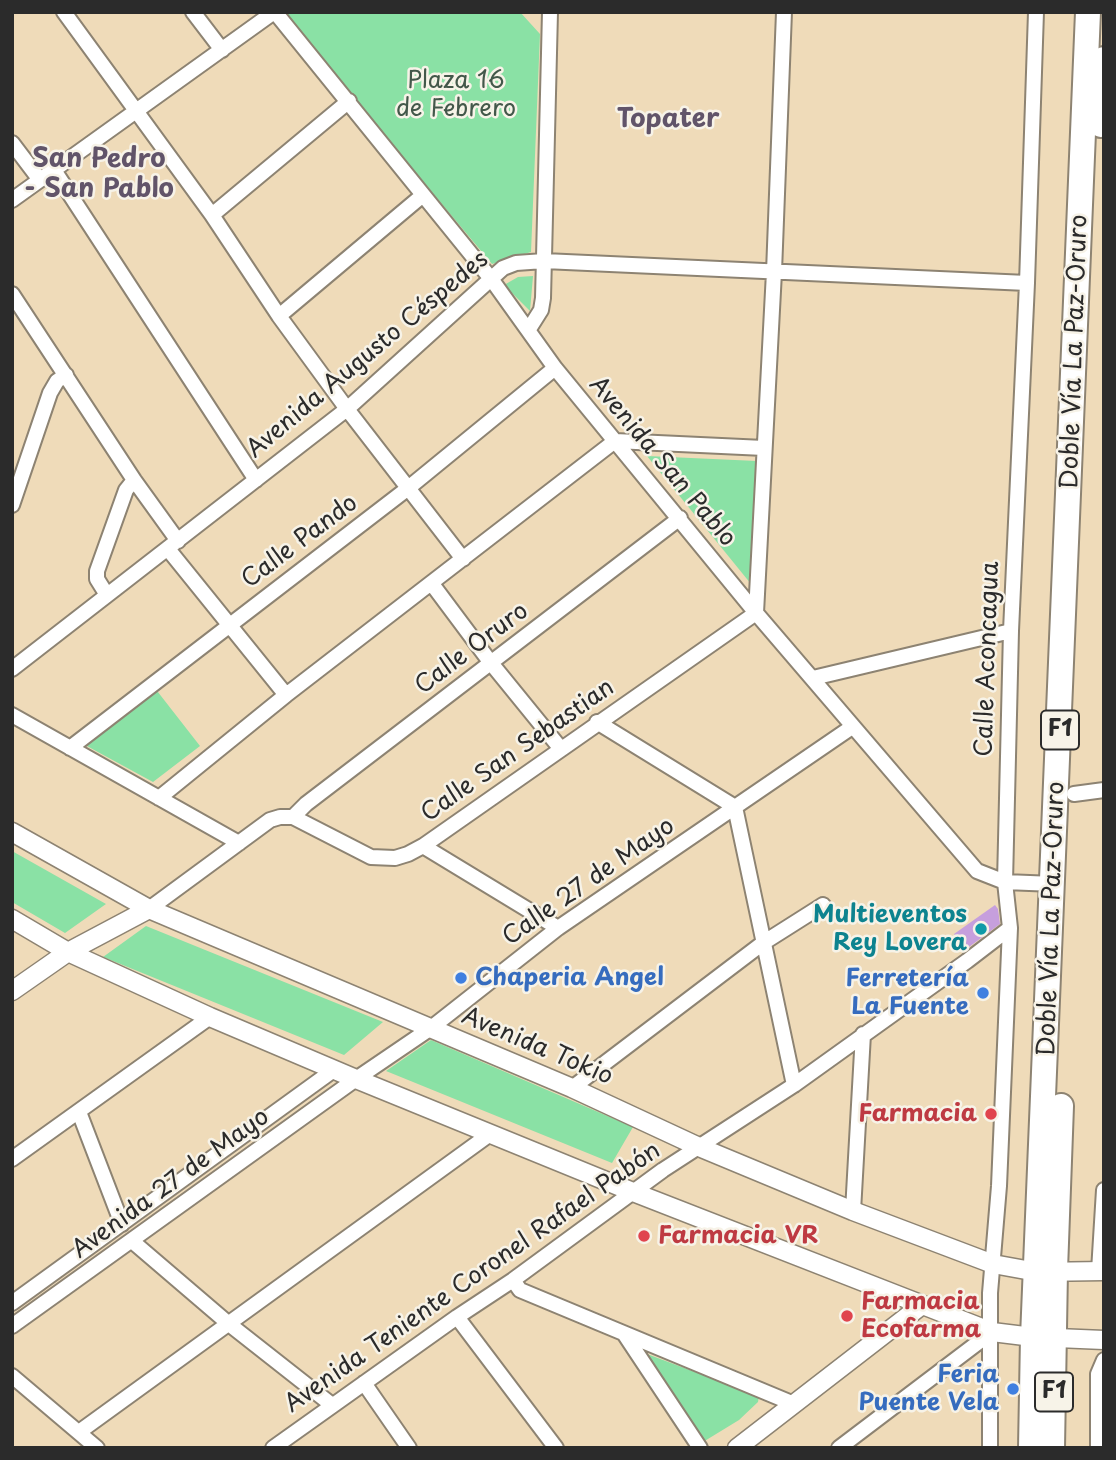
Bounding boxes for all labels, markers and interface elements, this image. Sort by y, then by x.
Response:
park label: Plaza 16 de Febrero [396,67,516,123]
district label: Topater [617,104,719,136]
district label: San Pedro - San Pablo [24,144,174,206]
street label: Doble Vía La Paz-Oruro [1056,214,1094,490]
street label: Avenida Augusto Céspedes [241,245,495,465]
street label: Avenida San Pablo [583,371,741,553]
street label: Calle Pando [236,489,364,595]
street label: Calle Aconcagua [970,561,1006,757]
street label: Calle Oruro [410,597,534,701]
street label: Calle San Sebastian [416,673,620,829]
road number: F1 [1041,710,1079,750]
street label: Doble Vía La Paz-Oruro [1033,781,1071,1057]
street label: Calle 27 de Mayo [498,812,680,952]
place label: Multieventos Rey Lovera [813,901,967,957]
marker: Multieventos Rey Lovera [973,921,989,937]
place label: Chaperia Angel [475,964,664,992]
place label: Ferretería La Fuente [845,965,969,1021]
marker: Chaperia Angel [453,970,469,986]
marker: Ferretería La Fuente [975,985,991,1001]
street label: Avenida Tokio [457,1002,617,1092]
place label: Farmacia [858,1100,977,1128]
street label: Avenida 27 de Mayo [67,1103,275,1265]
marker: Farmacia [983,1106,999,1122]
street label: Avenida Teniente Coronel Rafael Pabón [280,1137,666,1419]
place label: Farmacia VR [658,1222,818,1250]
marker: Farmacia VR [636,1228,652,1244]
place label: Farmacia Ecofarma [861,1288,981,1344]
marker: Farmacia Ecofarma [839,1308,855,1324]
place label: Feria Puente Vela [859,1361,999,1417]
road number: F1 [1035,1372,1073,1412]
marker: Feria Puente Vela [1005,1381,1021,1397]

